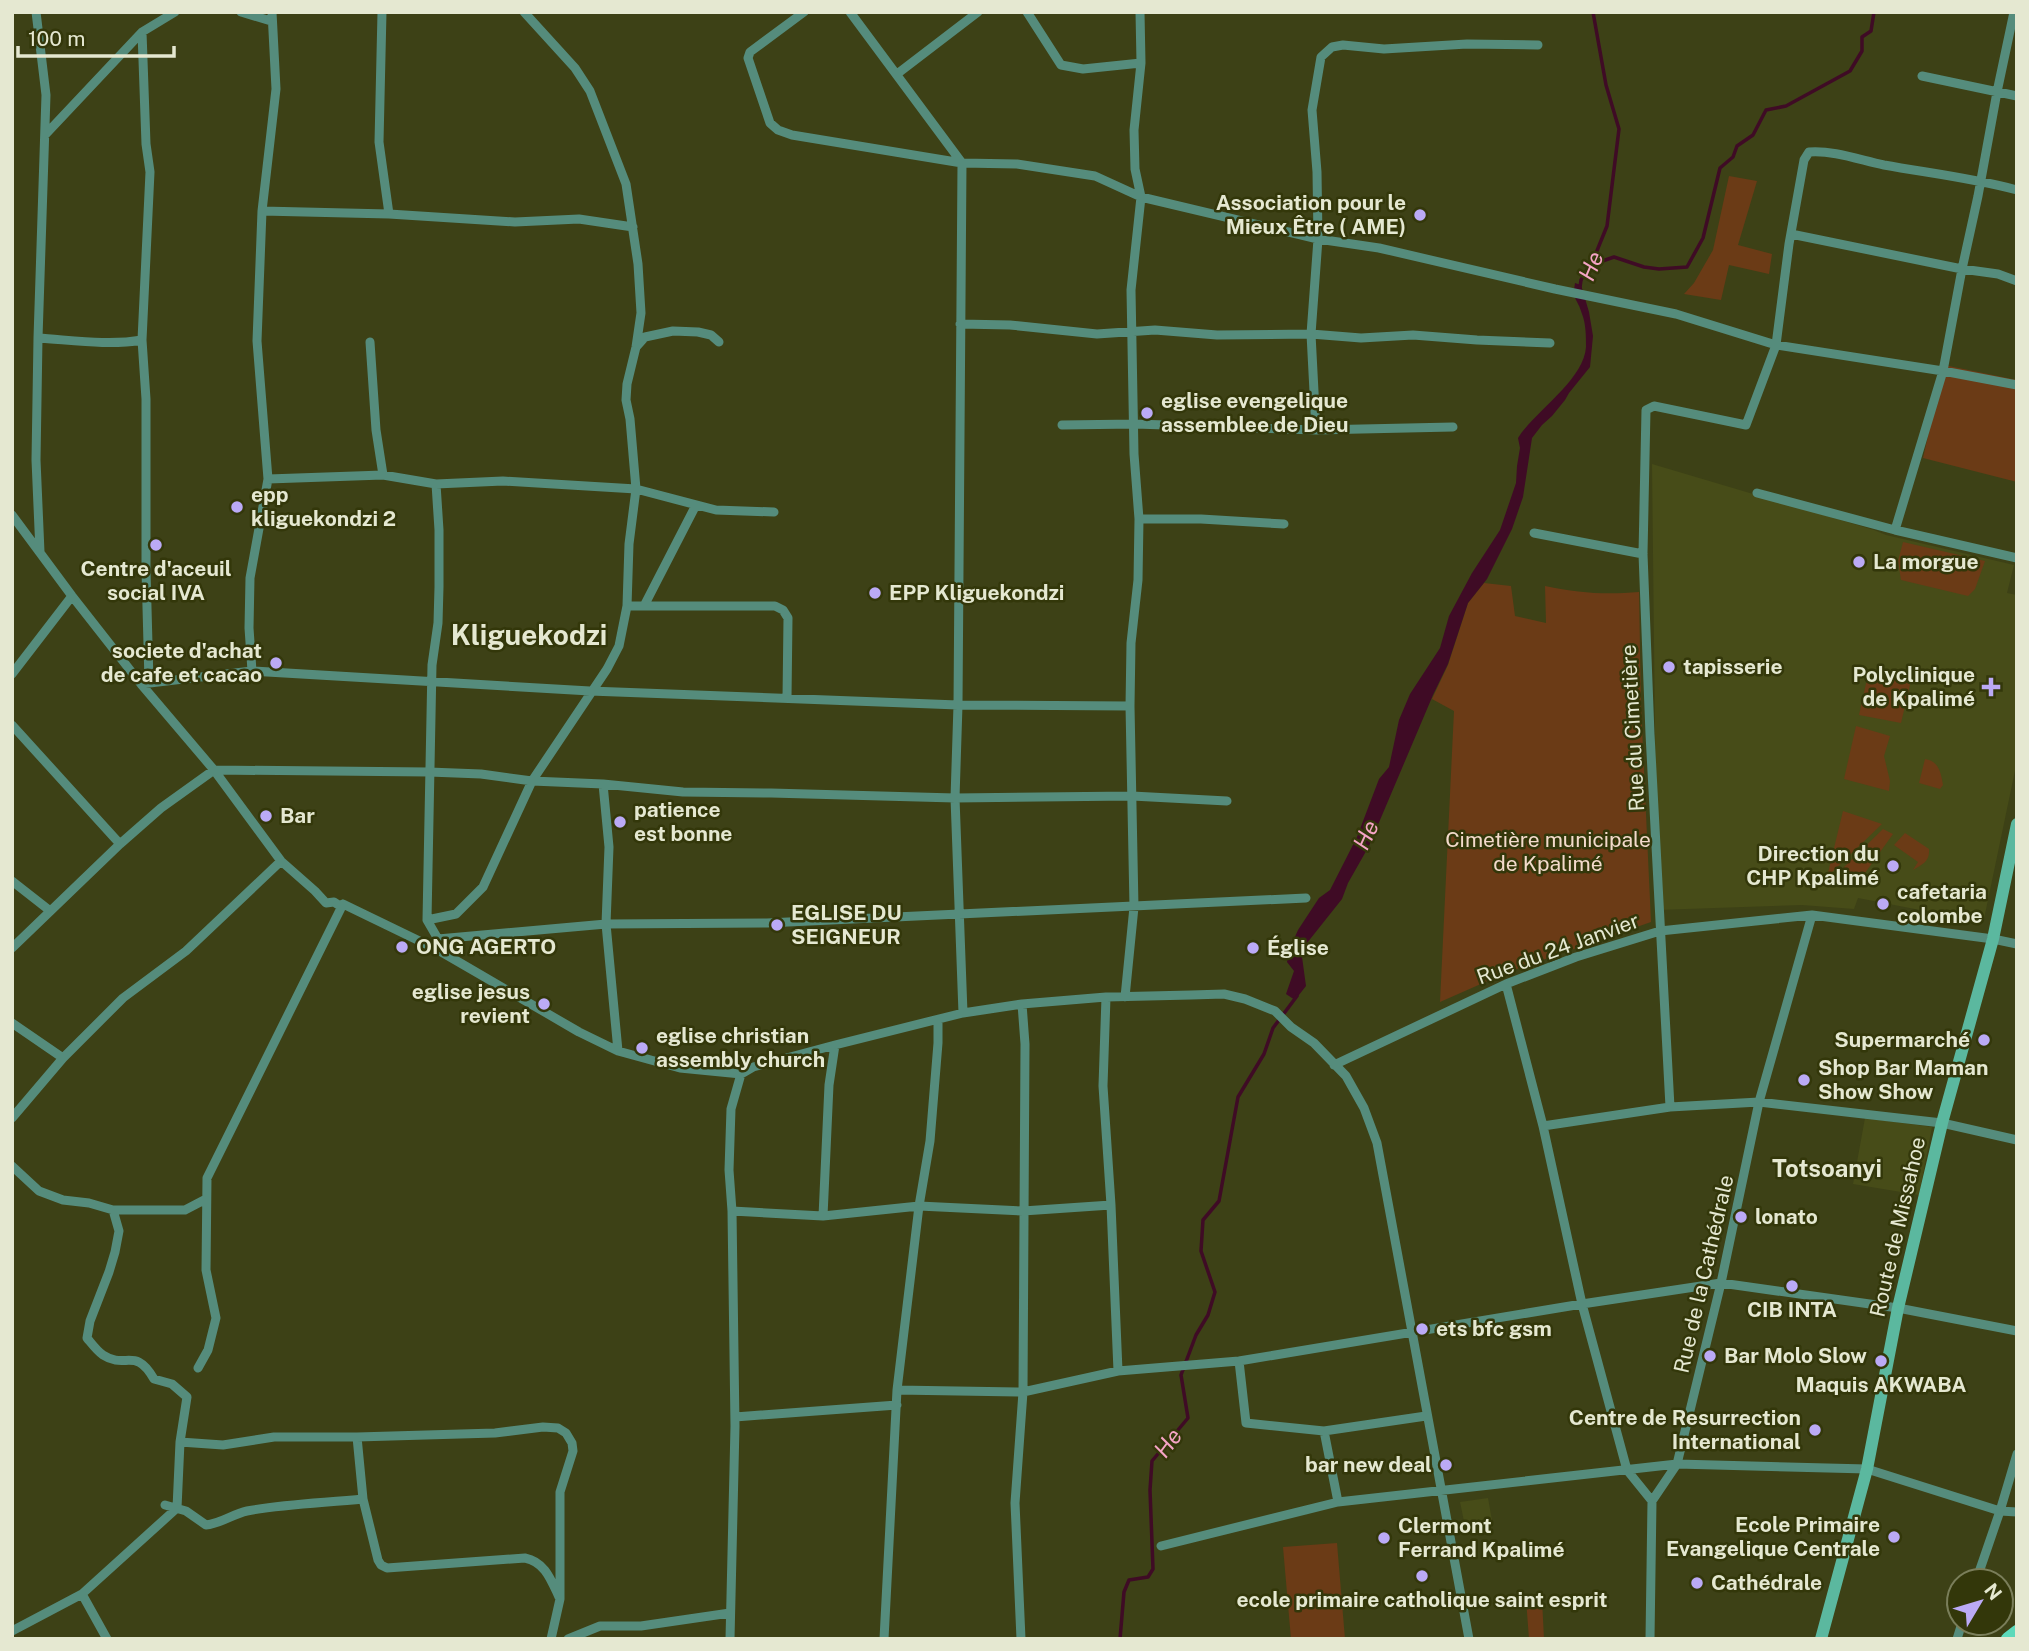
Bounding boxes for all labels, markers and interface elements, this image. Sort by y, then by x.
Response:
scale bar [18,14,173,58]
text: 100 m [28,26,85,51]
place label: Association pour le Mieux Être ( AME) [1216,190,1406,239]
marker: Association pour le Mieux Être ( AME) [1412,207,1428,223]
water label: He [1572,247,1609,285]
place label: eglise evengelique assemblee de Dieu [1161,388,1348,437]
marker: eglise evengelique assemblee de Dieu [1139,405,1155,421]
place label: epp kliguekondzi 2 [251,482,396,531]
marker: epp kliguekondzi 2 [229,499,245,515]
marker: Centre d'aceuil social IVA [148,537,164,553]
place label: La morgue [1873,549,1979,574]
marker: La morgue [1851,554,1867,570]
place label: Centre d'aceuil social IVA [80,556,232,605]
place label: EPP Kliguekondzi [889,580,1064,605]
marker: EPP Kliguekondzi [867,585,883,601]
district label: Kliguekodzi [451,618,607,651]
place label: societe d'achat de cafe et cacao [101,638,262,687]
street label: Rue du Cimetière [1616,644,1649,812]
place label: tapisserie [1683,654,1783,679]
marker: societe d'achat de cafe et cacao [268,655,284,671]
marker: tapisserie [1661,659,1677,675]
place label: Polyclinique de Kpalimé [1852,662,1975,711]
marker: Polyclinique de Kpalimé [1981,677,2001,697]
place label: patience est bonne [634,797,732,846]
place label: Bar [280,803,315,828]
marker: Bar [258,808,274,824]
marker: patience est bonne [612,814,628,830]
water label: He [1347,816,1384,854]
park label: Cimetière municipale de Kpalimé [1445,827,1651,876]
place label: Direction du CHP Kpalimé [1746,841,1879,890]
marker: Direction du CHP Kpalimé [1885,858,1901,874]
place label: cafetaria colombe [1897,879,1987,928]
marker: cafetaria colombe [1875,896,1891,912]
place label: EGLISE DU SEIGNEUR [791,900,902,949]
street label: Rue du 24 Janvier [1473,908,1642,990]
marker: EGLISE DU SEIGNEUR [769,917,785,933]
place label: ONG AGERTO [416,934,556,959]
place label: Église [1267,935,1329,960]
marker: ONG AGERTO [394,939,410,955]
marker: Église [1245,940,1261,956]
place label: eglise jesus revient [412,979,530,1028]
marker: eglise jesus revient [536,996,552,1012]
place label: eglise christian assembly church [656,1023,825,1072]
place label: Supermarché [1834,1027,1970,1052]
marker: Supermarché [1976,1032,1992,1048]
marker: eglise christian assembly church [634,1040,650,1056]
place label: Shop Bar Maman Show Show [1818,1055,1988,1104]
marker: Shop Bar Maman Show Show [1796,1072,1812,1088]
street label: Route de Missahoe [1865,1134,1930,1319]
district label: Totsoanyi [1772,1154,1882,1182]
street label: Rue de la Cathédrale [1669,1172,1738,1375]
place label: lonato [1755,1204,1818,1229]
marker: lonato [1733,1209,1749,1225]
marker: CIB INTA [1784,1278,1800,1294]
place label: CIB INTA [1747,1297,1837,1322]
place label: ets bfc gsm [1436,1316,1552,1341]
marker: ets bfc gsm [1414,1321,1430,1337]
place label: Bar Molo Slow [1724,1343,1867,1368]
marker: Bar Molo Slow [1702,1348,1718,1364]
marker: Maquis AKWABA [1873,1353,1889,1369]
place label: Maquis AKWABA [1795,1372,1967,1397]
place label: Centre de Resurrection International [1569,1405,1801,1454]
marker: Centre de Resurrection International [1807,1422,1823,1438]
water label: He [1148,1423,1187,1463]
place label: bar new deal [1305,1452,1432,1477]
marker: bar new deal [1438,1457,1454,1473]
place label: Ecole Primaire Evangelique Centrale [1666,1512,1880,1561]
place label: Clermont Ferrand Kpalimé [1398,1513,1565,1562]
marker: Ecole Primaire Evangelique Centrale [1886,1529,1902,1545]
marker: Clermont Ferrand Kpalimé [1376,1530,1392,1546]
north arrow [1945,1567,2015,1637]
marker: ecole primaire catholique saint esprit [1414,1568,1430,1584]
place label: Cathédrale [1711,1570,1822,1595]
marker: Cathédrale [1689,1575,1705,1591]
text: N [1980,1579,2007,1604]
place label: ecole primaire catholique saint esprit [1236,1587,1608,1612]

